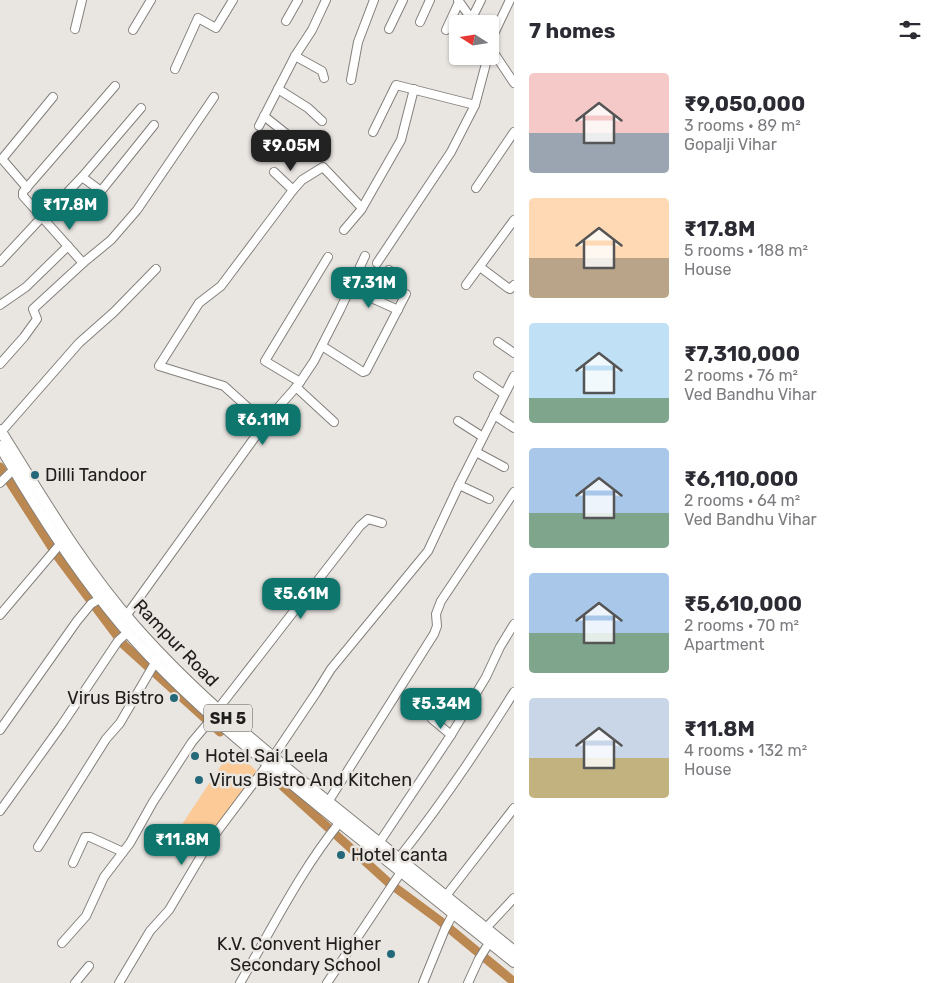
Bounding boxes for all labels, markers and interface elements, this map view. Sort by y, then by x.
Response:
north arrow [449,15,499,65]
map controls [449,15,499,65]
icon: filters [896,16,924,44]
text: 7 homes [529,18,615,43]
text: ₹9,050,000 [684,91,805,116]
icon: home [569,93,629,153]
text: 3 rooms · 89 m² [684,116,801,135]
pin: ₹9.05M [250,130,332,172]
text: Gopalji Vihar [684,135,777,154]
text: ₹9.05M [262,136,320,155]
pin: ₹17.8M [29,188,111,231]
text: ₹17.8M [43,195,97,214]
text: ₹17.8M [684,216,755,241]
icon: home [569,218,629,278]
text: 5 rooms · 188 m² [684,241,808,260]
text: House [684,260,731,279]
pin: ₹7.31M [328,266,410,309]
text: ₹7.31M [342,273,396,292]
text: ₹7,310,000 [684,341,800,366]
icon: home [569,343,629,403]
text: 2 rooms · 76 m² [684,366,798,385]
text: Ved Bandhu Vihar [684,385,817,404]
pin: ₹6.11M [222,404,304,446]
text: ₹6.11M [237,410,289,429]
place label: Dilli Tandoor [45,464,147,486]
text: ₹6,110,000 [684,466,798,491]
icon: home [569,468,629,528]
marker: Dilli Tandoor [29,469,41,481]
text: 2 rooms · 64 m² [684,491,800,510]
text: Ved Bandhu Vihar [684,510,817,529]
pin: ₹5.61M [260,578,342,620]
text: ₹5.61M [273,584,329,603]
text: ₹5,610,000 [684,591,802,616]
icon: home [569,593,629,653]
street label: Rampur Road [129,595,223,691]
text: 2 rooms · 70 m² [684,616,799,635]
text: Apartment [684,635,764,654]
place label: Virus Bistro [67,687,164,709]
pin: ₹5.34M [400,688,482,730]
marker: Virus Bistro [168,692,180,704]
text: ₹5.34M [411,694,471,713]
road number: SH 5 [204,704,252,731]
text: ₹11.8M [684,716,755,741]
icon: home [569,718,629,778]
text: 4 rooms · 132 m² [684,741,807,760]
place label: Hotel Sai Leela [205,745,328,767]
marker: Hotel Sai Leela [189,750,201,762]
text: House [684,760,731,779]
place label: Virus Bistro And Kitchen [209,769,412,791]
marker: Virus Bistro And Kitchen [193,774,205,786]
pin: ₹11.8M [141,824,223,866]
text: ₹11.8M [155,830,209,849]
place label: Hotel canta [351,844,448,866]
marker: Hotel canta [335,849,347,861]
place label: K.V. Convent Higher Secondary School [217,933,381,976]
marker: K.V. Convent Higher Secondary School [385,948,397,960]

